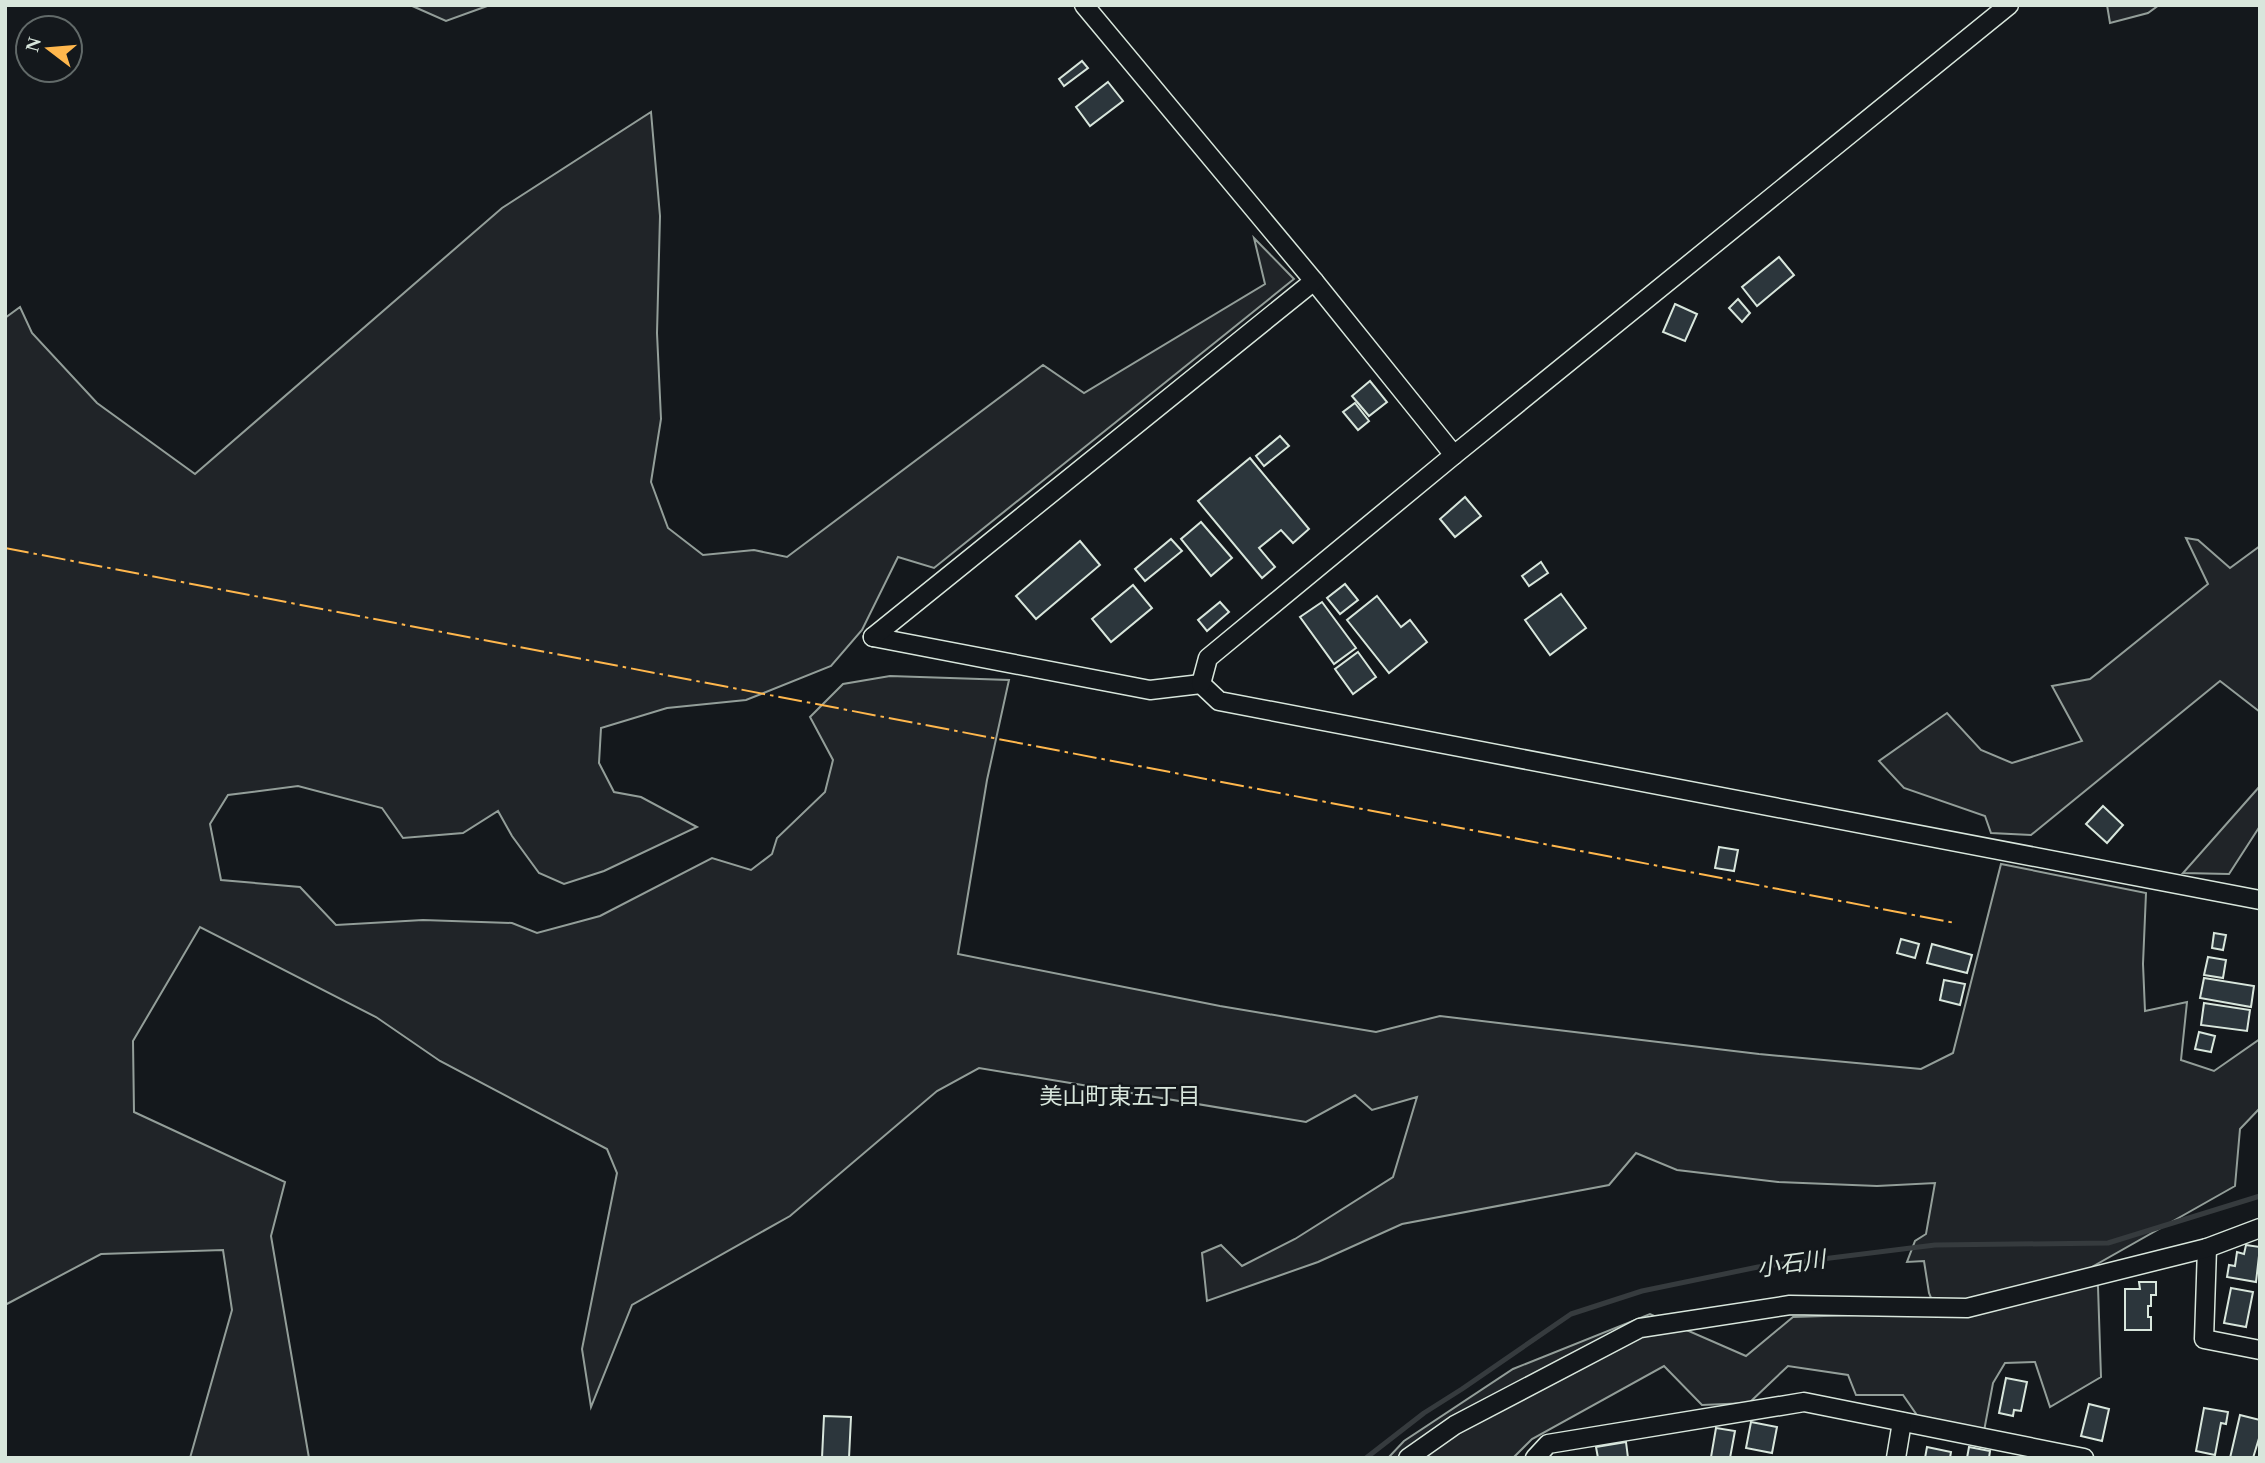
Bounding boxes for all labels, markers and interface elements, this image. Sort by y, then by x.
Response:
north arrow [14,14,84,84]
text: N [21,35,45,54]
district label: 美山町東五丁目 [1040,1084,1201,1109]
water label: 小石川 [1755,1246,1830,1281]

